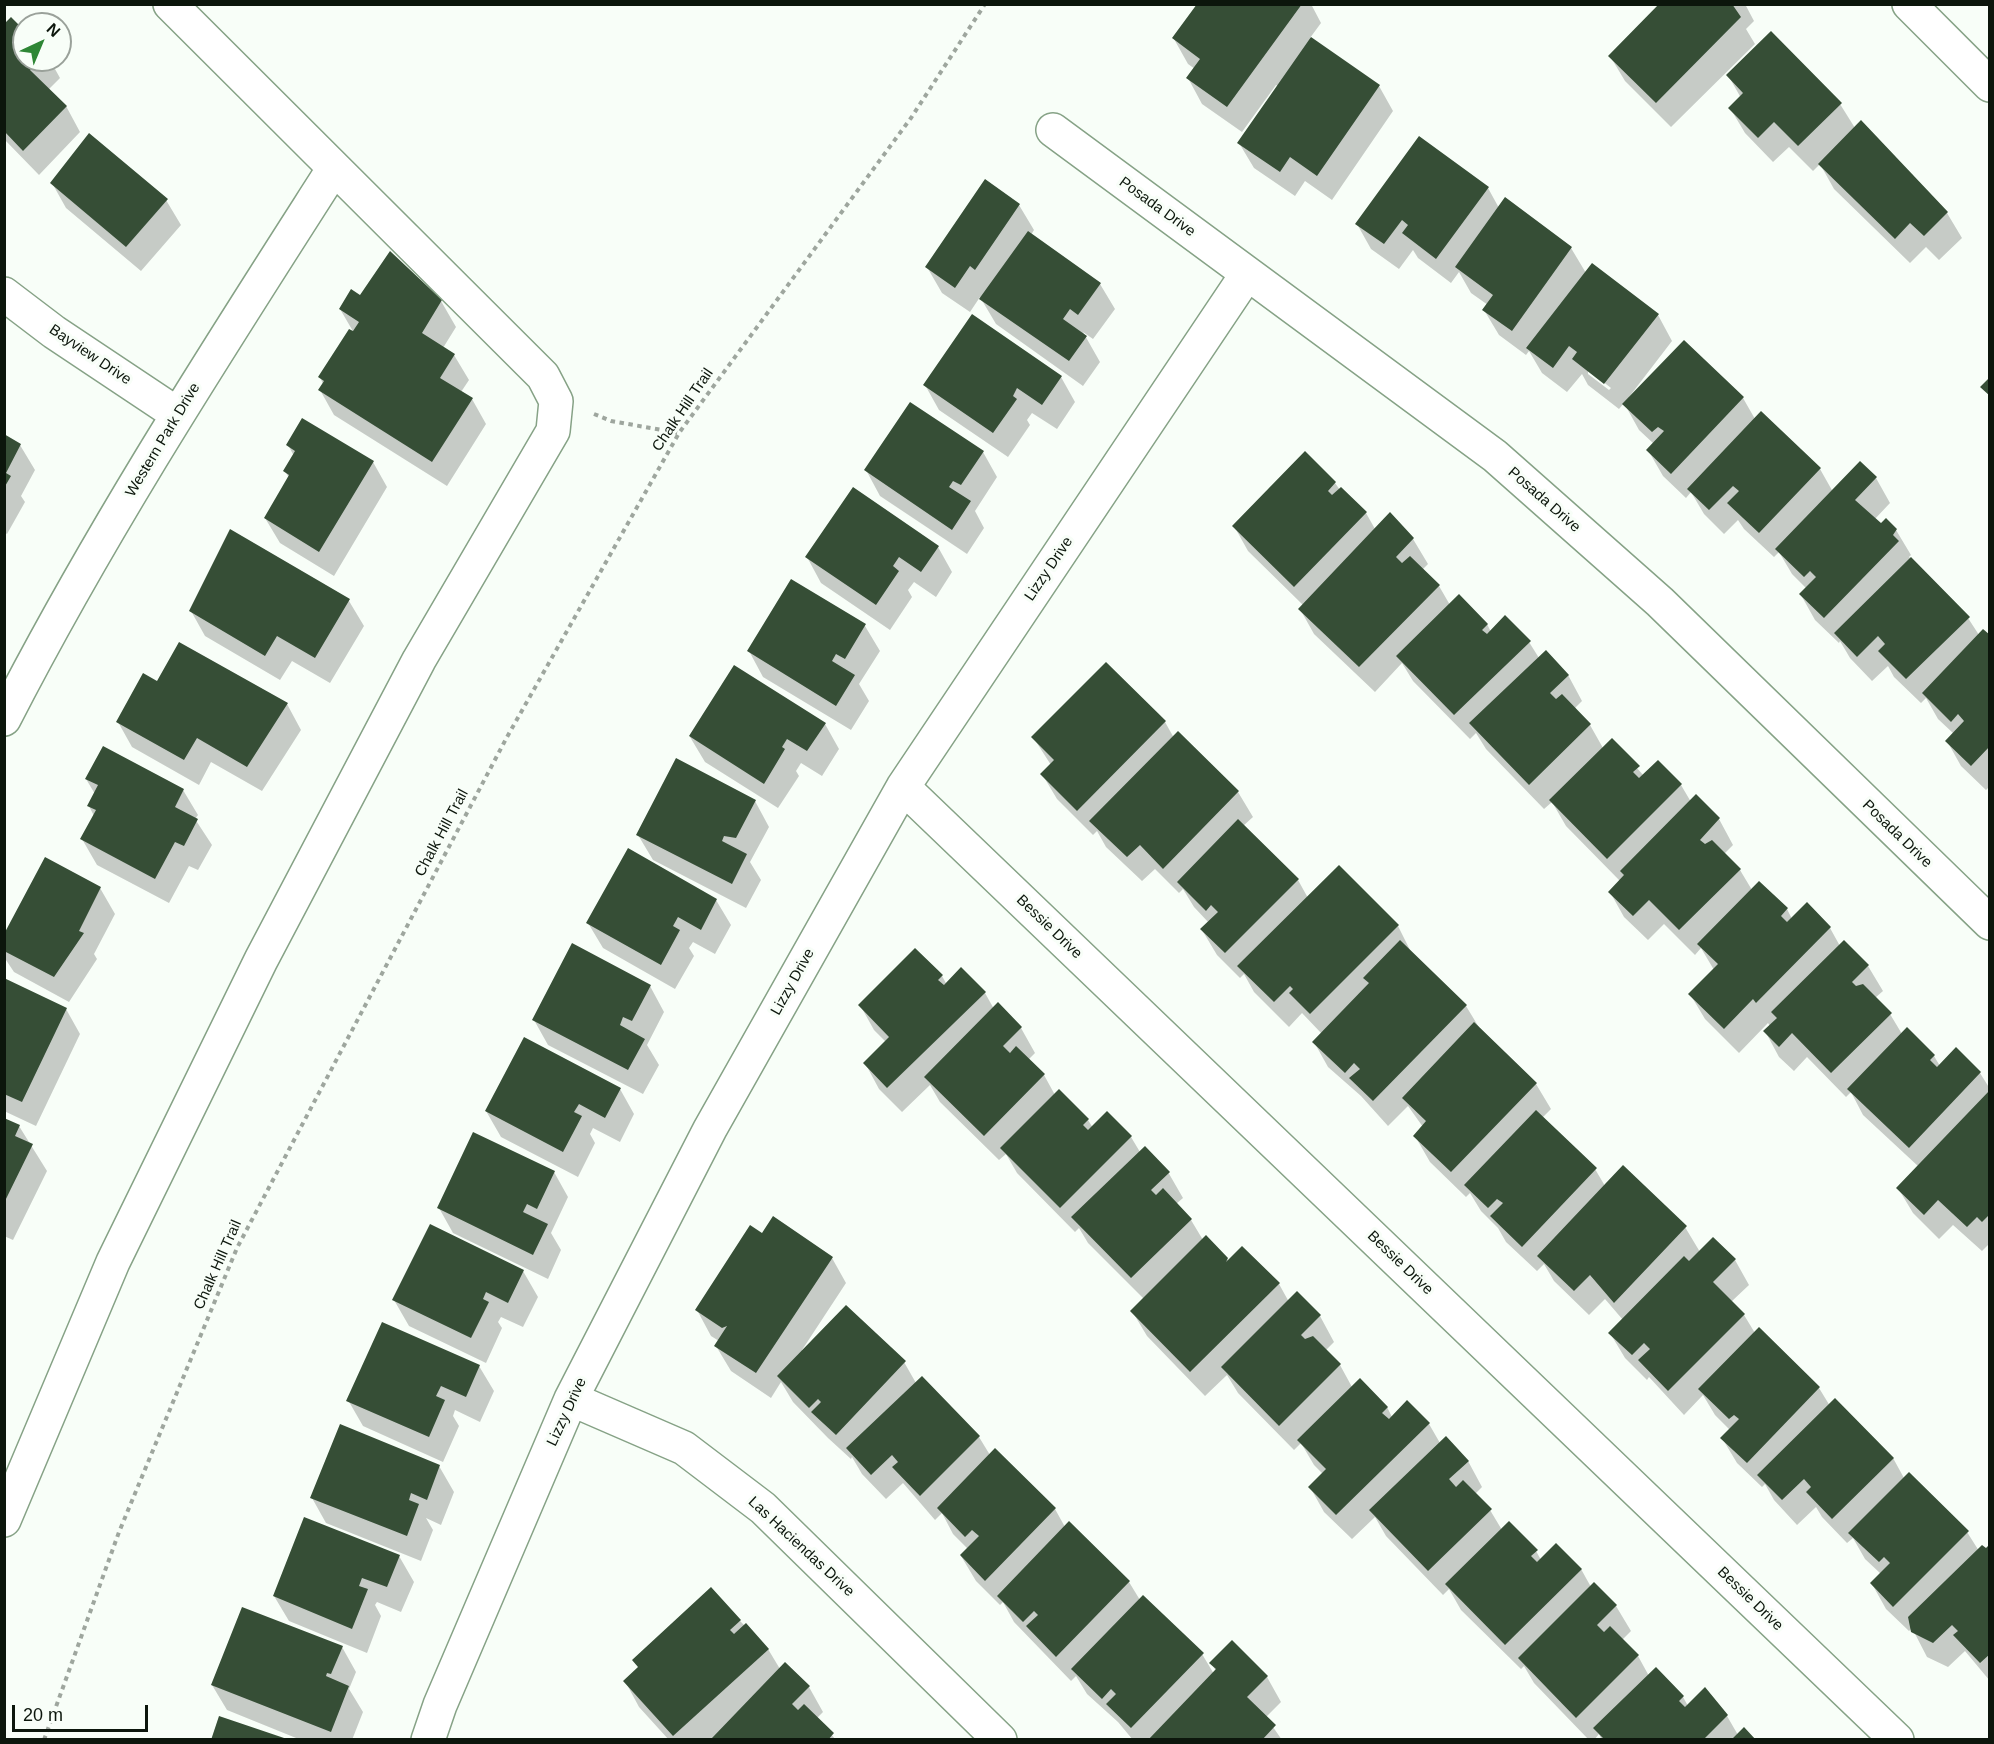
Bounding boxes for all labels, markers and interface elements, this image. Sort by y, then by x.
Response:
north arrow [12,12,72,72]
text: N [43,20,64,40]
street label: Posada Drive [1115,173,1199,241]
street label: Bayview Drive [46,321,134,389]
street label: Chalk Hill Trail [649,365,717,455]
street label: Western Park Drive [122,380,204,500]
street label: Posada Drive [1504,464,1584,536]
street label: Lizzy Drive [1021,534,1077,604]
street label: Chalk Hill Trail [411,786,473,880]
street label: Posada Drive [1858,796,1936,872]
street label: Bessie Drive [1012,891,1086,963]
street label: Lizzy Drive [767,946,819,1018]
street label: Chalk Hill Trail [190,1217,246,1313]
street label: Bessie Drive [1363,1227,1437,1299]
street label: Lizzy Drive [543,1375,591,1449]
street label: Las Haciendas Drive [744,1493,858,1601]
street label: Bessie Drive [1713,1563,1787,1635]
scale bar [15,1693,152,1731]
text: 20 m [23,1705,63,1725]

